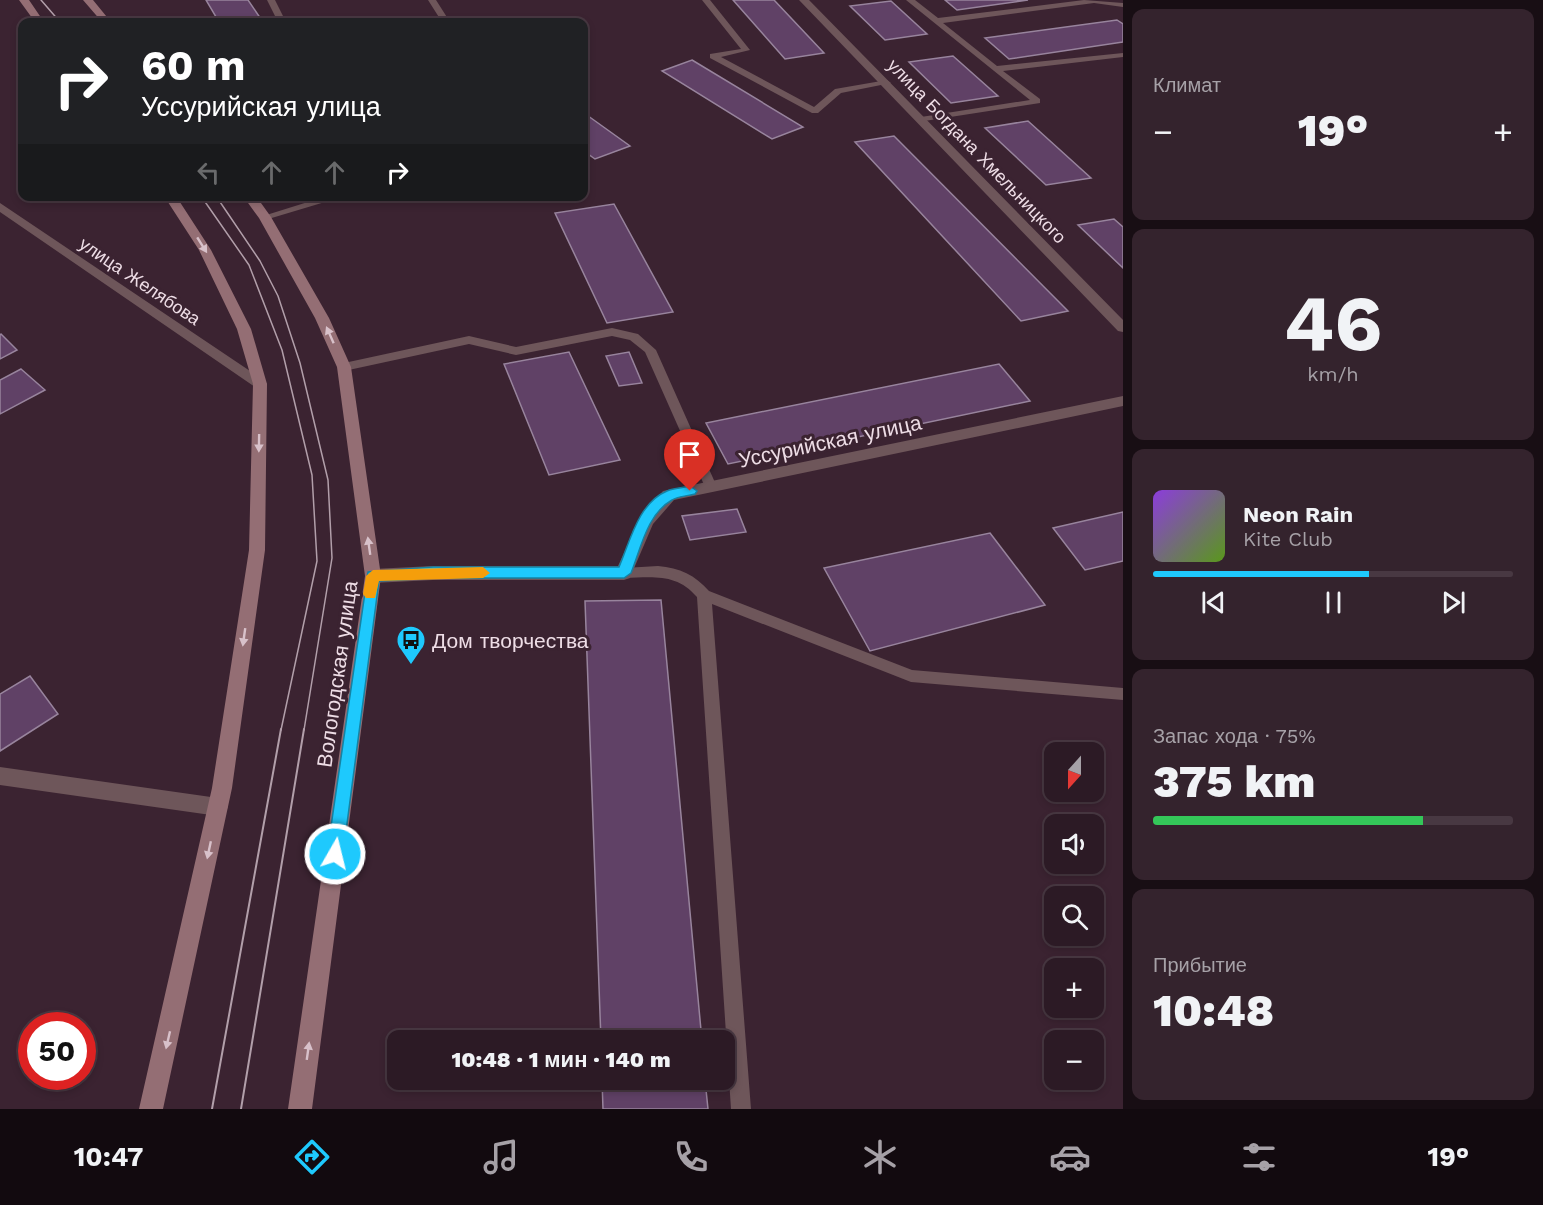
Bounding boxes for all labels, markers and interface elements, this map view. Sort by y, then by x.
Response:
text: 60 m [141,41,245,90]
icon: right [42,42,120,120]
street label: улица Богдана Хмельницкого [883,54,1071,248]
text: Климат [1153,73,1221,97]
text: Уссурийская улица [141,91,381,123]
text: 19° [1298,104,1368,157]
text: − [1153,112,1173,151]
text: + [1493,112,1513,151]
icon: left [192,156,225,189]
icon: ahead [255,156,288,189]
icon: ahead [318,156,351,189]
icon: right [381,156,414,189]
street label: улица Желябова [76,233,205,330]
one-way arrow [197,237,208,254]
text: 46 [1284,277,1382,369]
one-way arrow [325,326,334,343]
text: km/h [1307,362,1359,386]
street label: Уссурийская улица [736,409,924,473]
pin [664,429,715,491]
one-way arrow [254,433,263,452]
icon: arrive [673,438,706,471]
text: Neon Rain [1243,502,1353,527]
text: Kite Club [1243,527,1333,551]
one-way arrow [364,536,374,555]
street label: Вологодская улица [312,579,363,769]
icon: previous [1197,586,1230,619]
icon: pause [1317,586,1350,619]
icon: next [1437,586,1470,619]
bus stop icon: Дом творчества [395,624,427,666]
one-way arrow [240,627,249,646]
place label: Дом творчества [432,628,589,653]
text: Запас хода · 75% [1153,724,1316,748]
north arrow [1044,742,1104,802]
map controls [1044,742,1104,1090]
text: 375 km [1153,755,1315,808]
button: sound [1044,814,1104,874]
position arrow [303,822,367,886]
one-way arrow [204,840,213,859]
button: search [1044,886,1104,946]
text: Прибытие [1153,953,1247,977]
button: + [1044,958,1104,1018]
text: 10:48 [1153,984,1274,1037]
speed limit sign: 50 [18,1012,96,1090]
button: − [1044,1030,1104,1090]
one-way arrow [162,1031,172,1049]
one-way arrow [303,1041,313,1060]
text: 10:48 · 1 мин · 140 m [451,1047,671,1072]
icon: directions [291,1136,333,1178]
icon: music [480,1136,522,1178]
icon: phone [670,1136,712,1178]
icon: climate [859,1136,901,1178]
icon: car [1049,1136,1091,1178]
icon: filters [1238,1136,1280,1178]
text: 10:47 [74,1141,143,1173]
text: 19° [1428,1141,1469,1173]

